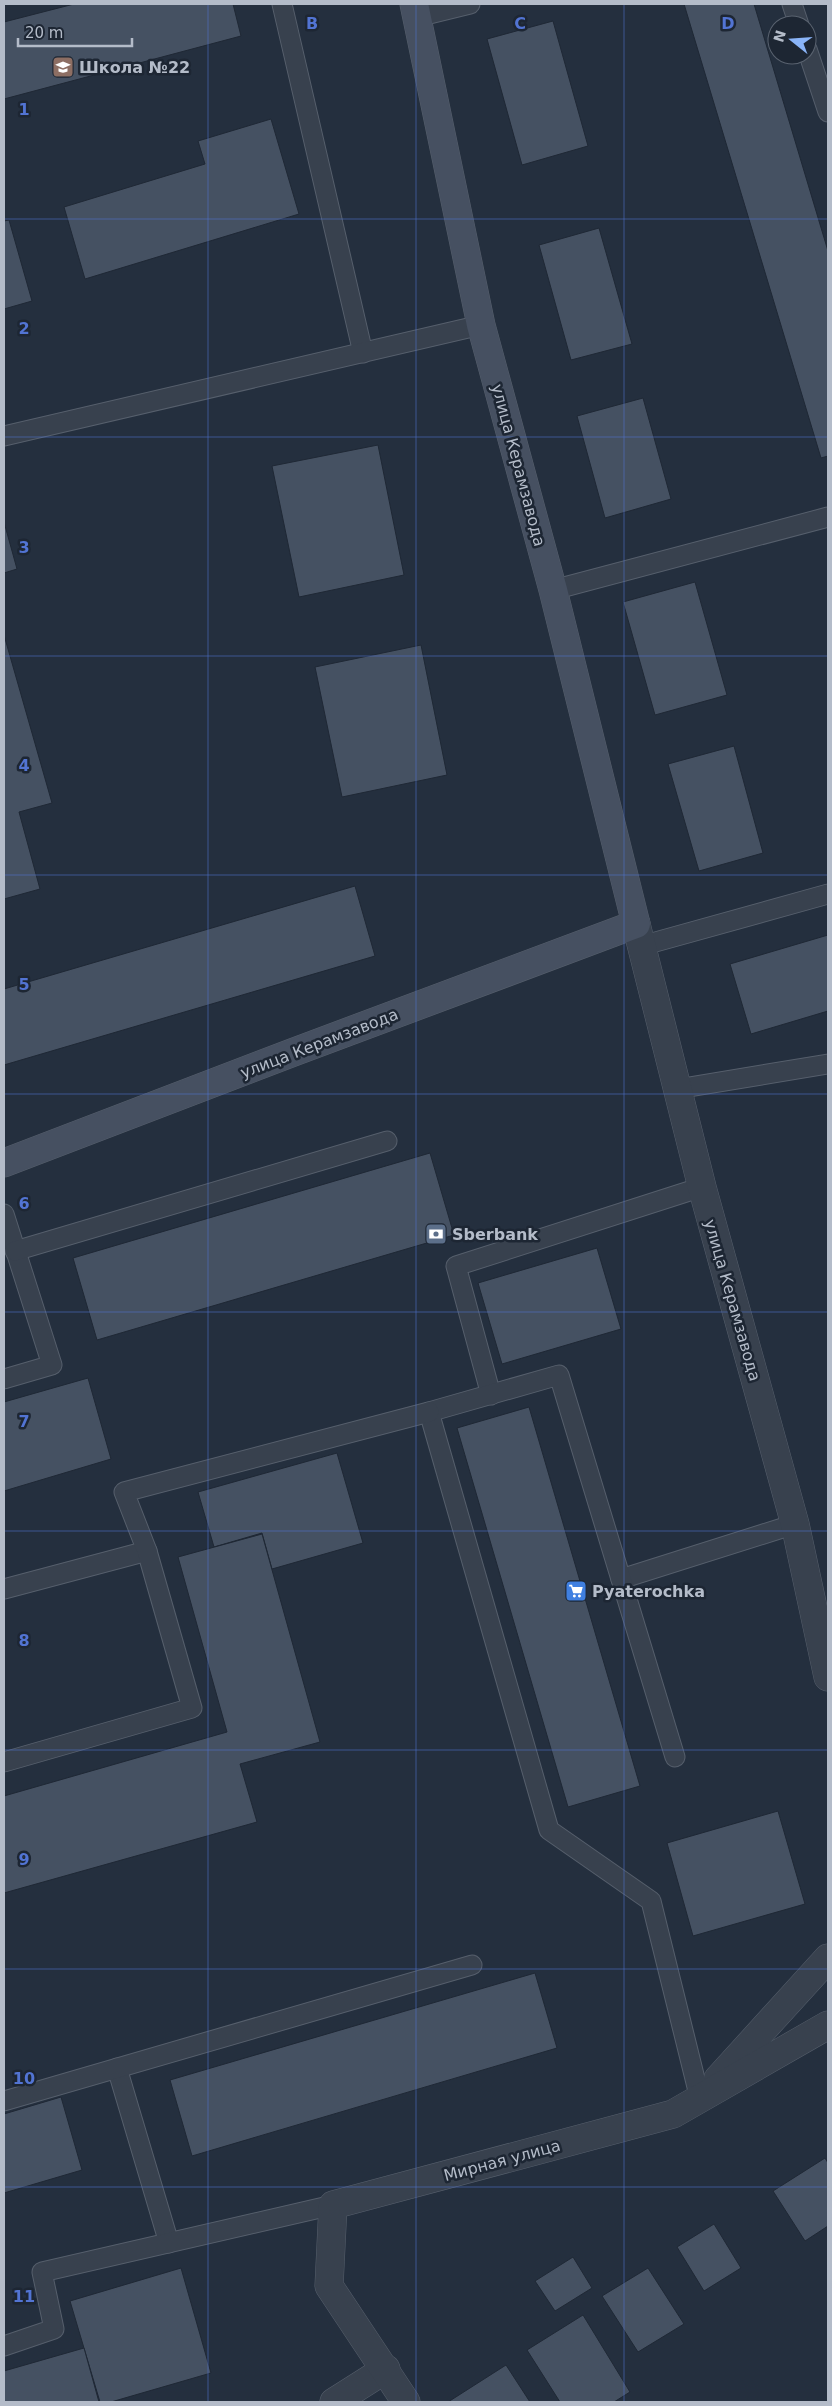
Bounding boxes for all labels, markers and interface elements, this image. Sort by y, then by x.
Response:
text: B [306,14,318,33]
text: C [514,14,526,33]
text: D [721,14,735,33]
scale bar [18,15,131,47]
north arrow [767,15,817,65]
text: 20 m [25,24,63,42]
text: N [770,28,789,44]
school or university icon: Школа №22 [51,55,75,79]
place label: Школа №22 [79,58,190,77]
text: 1 [18,100,30,119]
text: 2 [18,319,30,338]
street label: улица Керамзавода [488,382,549,548]
text: 3 [18,538,30,557]
text: 4 [18,756,30,775]
text: 5 [18,975,30,994]
street label: улица Керамзавода [238,1005,401,1082]
text: 6 [18,1194,30,1213]
street label: улица Керамзавода [700,1217,765,1383]
bank icon: Sberbank [424,1222,448,1246]
place label: Sberbank [452,1225,538,1244]
text: 7 [18,1412,30,1431]
supermarket icon: Pyaterochka [564,1579,588,1603]
place label: Pyaterochka [592,1582,705,1601]
text: 8 [18,1631,30,1650]
text: 9 [18,1850,30,1869]
text: 10 [13,2069,35,2088]
street label: Мирная улица [442,2136,563,2185]
text: 11 [13,2287,35,2306]

